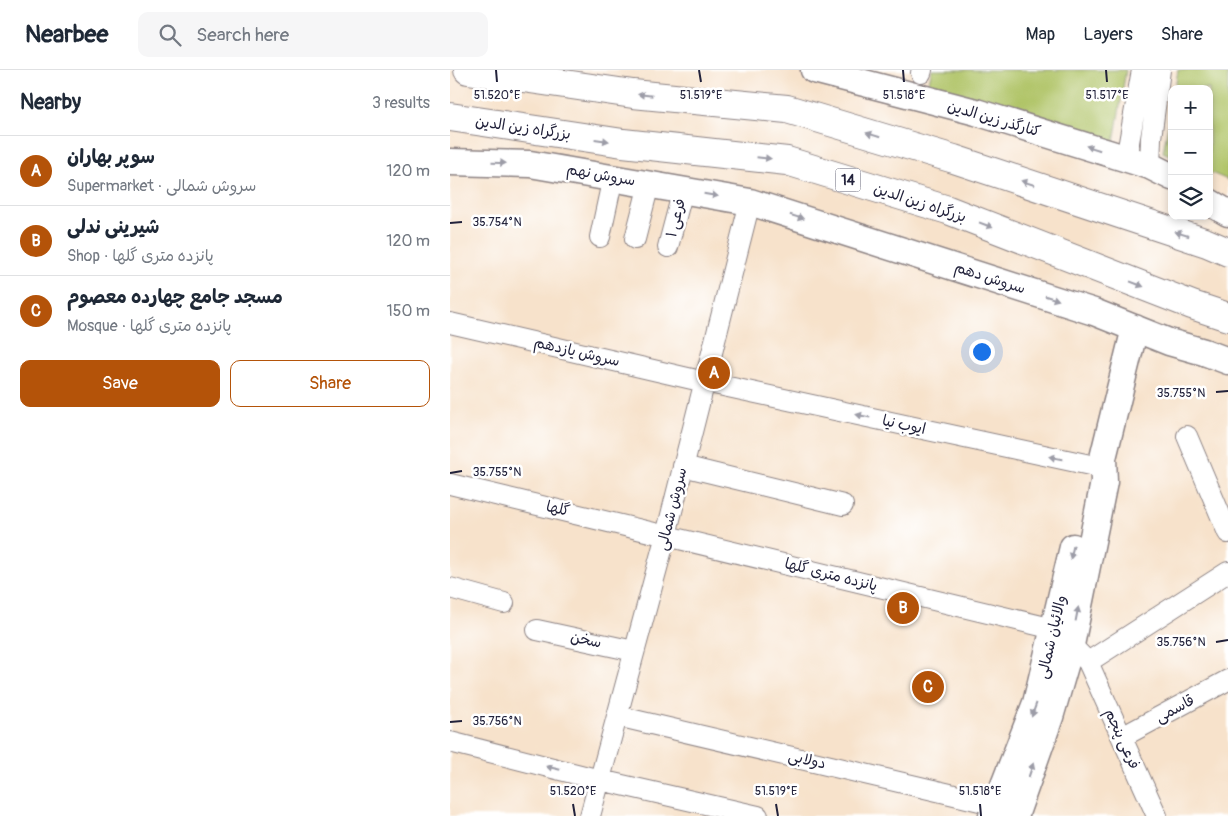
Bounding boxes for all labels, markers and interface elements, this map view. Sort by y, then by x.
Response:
search box [138,12,488,57]
text: Nearbee [25,20,108,49]
icon: search [156,21,184,49]
text: Search here [196,23,289,47]
text: Map [1026,23,1055,46]
text: Layers [1083,23,1133,46]
text: Share [1161,23,1203,46]
map controls [1168,85,1213,220]
button: + [1168,85,1213,130]
text: 51.520°E [474,88,520,103]
text: 51.519°E [680,88,722,103]
text: 51.518°E [883,88,925,103]
text: 51.517°E [1086,88,1128,103]
text: Nearby [20,89,81,116]
one-way arrow [637,91,653,99]
text: 3 results [372,93,430,113]
street label: کنارگذر زین الدین [945,97,1043,141]
street label: بزرگراه زین الدین [474,112,572,144]
one-way arrow [866,130,881,138]
button: − [1168,130,1213,175]
one-way arrow [594,136,610,144]
one-way arrow [1085,144,1100,152]
text: سوپر بهاران [67,145,155,169]
one-way arrow [756,154,772,162]
one-way arrow [491,159,507,167]
street label: سروش نهم [565,160,637,192]
text: A [31,161,41,181]
text: 120 m [386,161,430,181]
road number: 14 [836,168,860,192]
button: layers [1168,175,1213,220]
text: Supermarket · سروش شمالی [67,176,256,196]
street label: بزرگراه زین الدین [871,179,969,227]
one-way arrow [1020,179,1035,187]
one-way arrow [703,191,719,199]
street label: فرعی ۱ [662,196,690,240]
one-way arrow [789,213,804,221]
text: شیرینی ندلی [67,215,159,239]
text: 35.754°N [472,215,522,230]
one-way arrow [979,221,994,229]
one-way arrow [1175,230,1190,238]
text: B [31,231,41,251]
text: 120 m [386,231,430,251]
text: Shop · پانزده متری گلها [67,246,214,266]
street label: سروش دهم [952,258,1028,300]
one-way arrow [1130,280,1145,288]
text: مسجد جامع چهارده معصوم [67,285,283,309]
one-way arrow [1044,295,1059,302]
text: C [31,301,41,321]
text: 150 m [386,301,430,321]
text: Mosque · پانزده متری گلها [67,316,231,336]
street label: سروش یازدهم [532,333,622,373]
your location [969,339,995,365]
pin: A [698,354,730,392]
button: Save [20,360,220,407]
button: Share [230,360,430,407]
text: 35.755°N [1157,386,1205,401]
street label: ایوب نیا [880,411,928,439]
one-way arrow [856,412,871,420]
one-way arrow [1049,454,1064,462]
text: 35.755°N [473,465,521,480]
street label: سروش شمالی [653,466,691,552]
street label: گلها [544,497,572,521]
one-way arrow [1068,544,1076,559]
street label: پانزده متری گلها [783,554,879,596]
pin: B [887,589,919,627]
street label: والائیان شمالی [1033,593,1071,681]
one-way arrow [1074,606,1082,622]
street label: سخن [569,627,603,653]
text: 35.756°N [1156,635,1206,650]
pin: C [912,668,944,706]
street label: قاسمی [1152,691,1198,727]
one-way arrow [1030,703,1038,718]
street label: فرعی پنجم [1098,706,1144,773]
text: 35.756°N [472,714,522,729]
street label: دولابی [786,746,828,774]
one-way arrow [1027,762,1035,777]
one-way arrow [545,764,560,772]
text: 51.520°E [550,784,596,799]
text: 51.519°E [755,784,797,799]
text: 51.518°E [959,784,1001,799]

